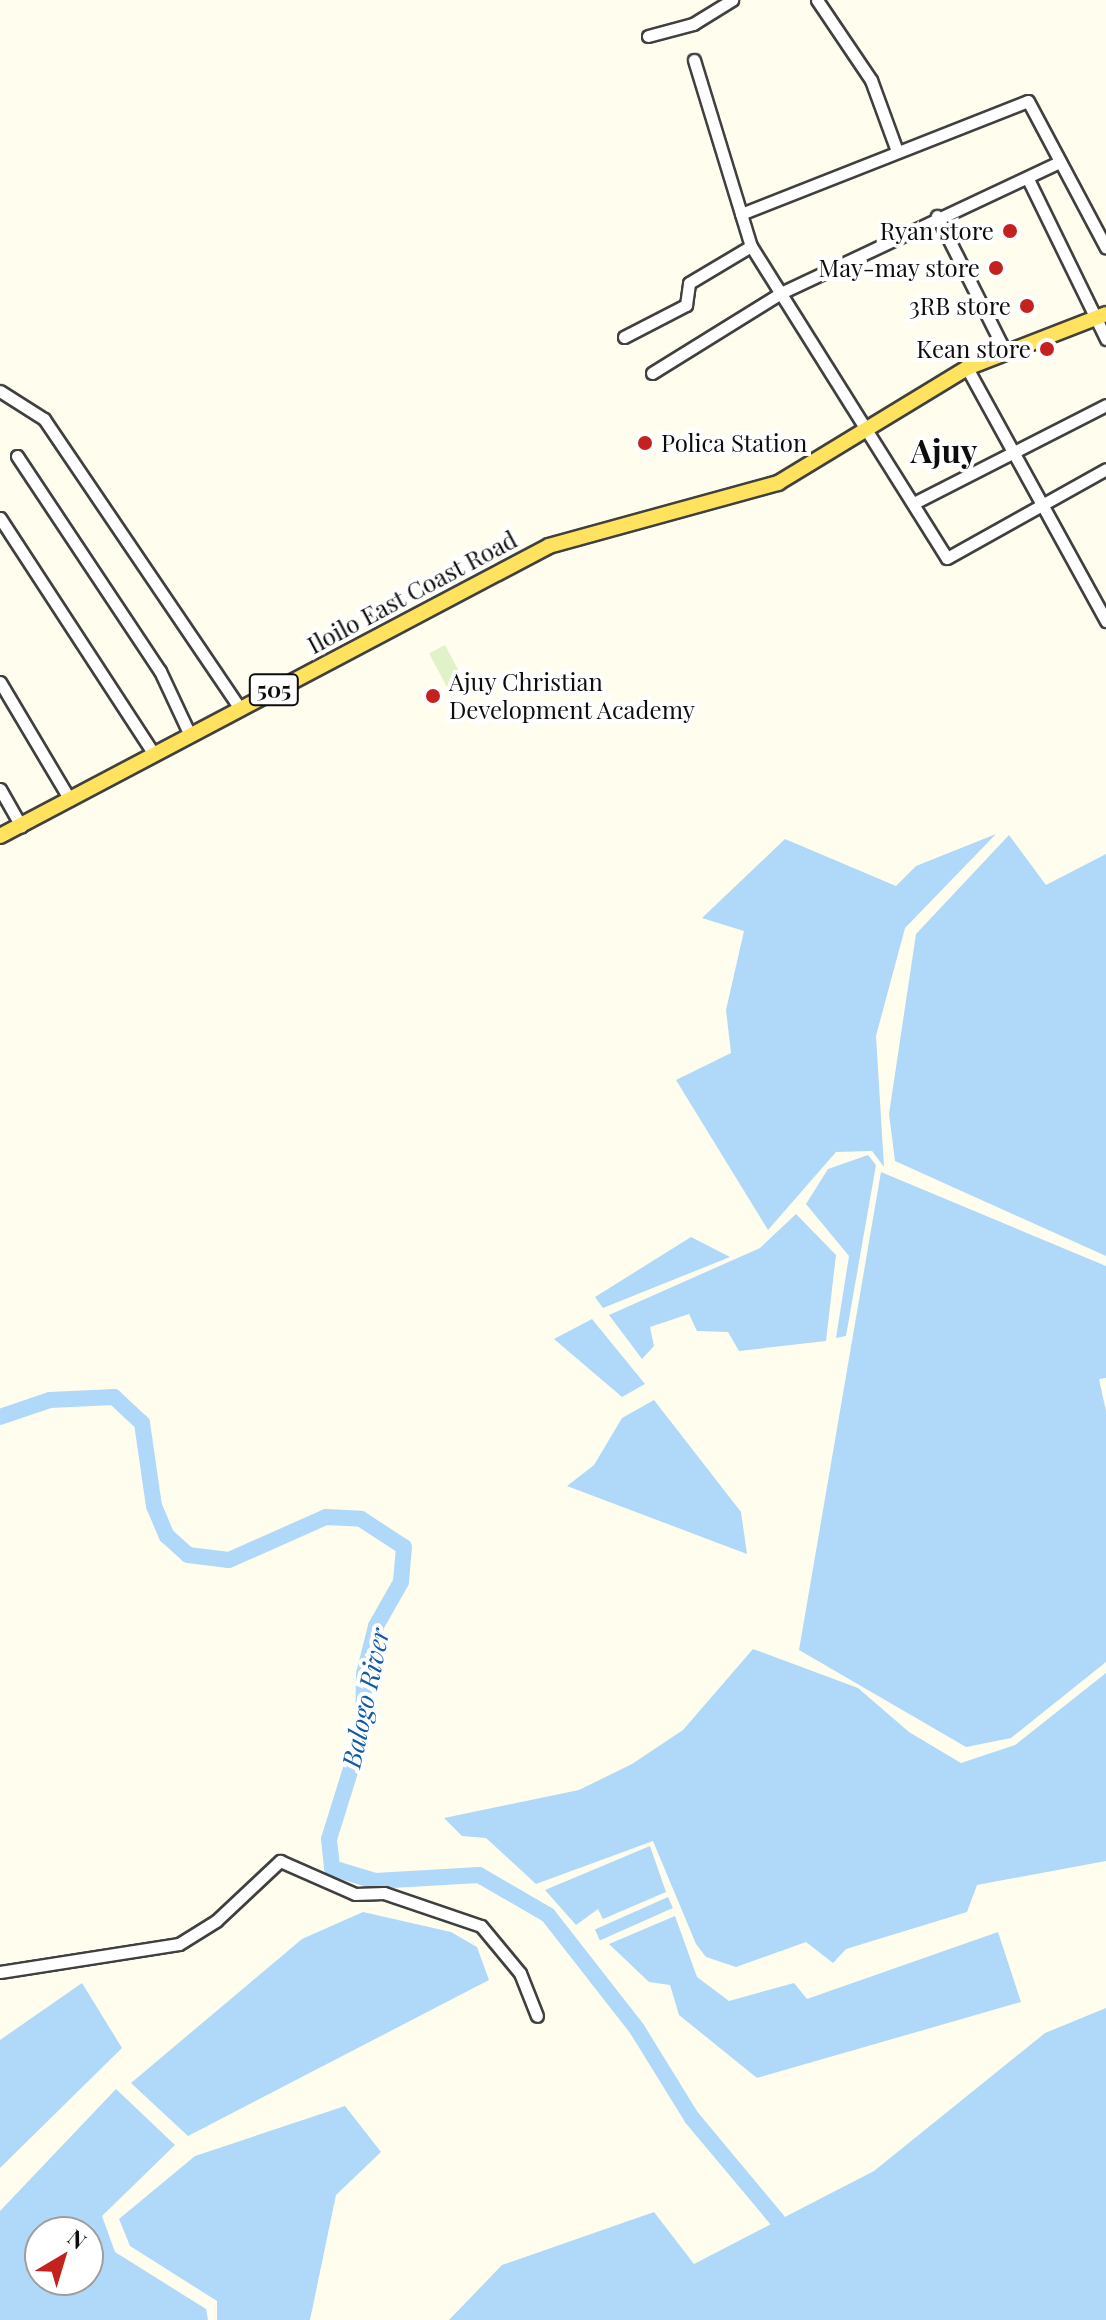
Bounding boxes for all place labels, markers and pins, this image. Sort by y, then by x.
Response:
place label: Ryan store [880,217,994,245]
marker: Ryan store [1001,222,1019,240]
place label: May-may store [818,254,980,282]
marker: May-may store [987,259,1005,277]
place label: 3RB store [909,292,1011,320]
marker: 3RB store [1018,297,1036,315]
place label: Kean store [916,335,1031,363]
marker: Kean store [1038,340,1056,358]
place label: Polica Station [661,429,808,457]
marker: Polica Station [636,434,654,452]
place label: Ajuy Christian Development Academy [449,668,696,724]
marker: Ajuy Christian Development Academy [424,687,442,705]

